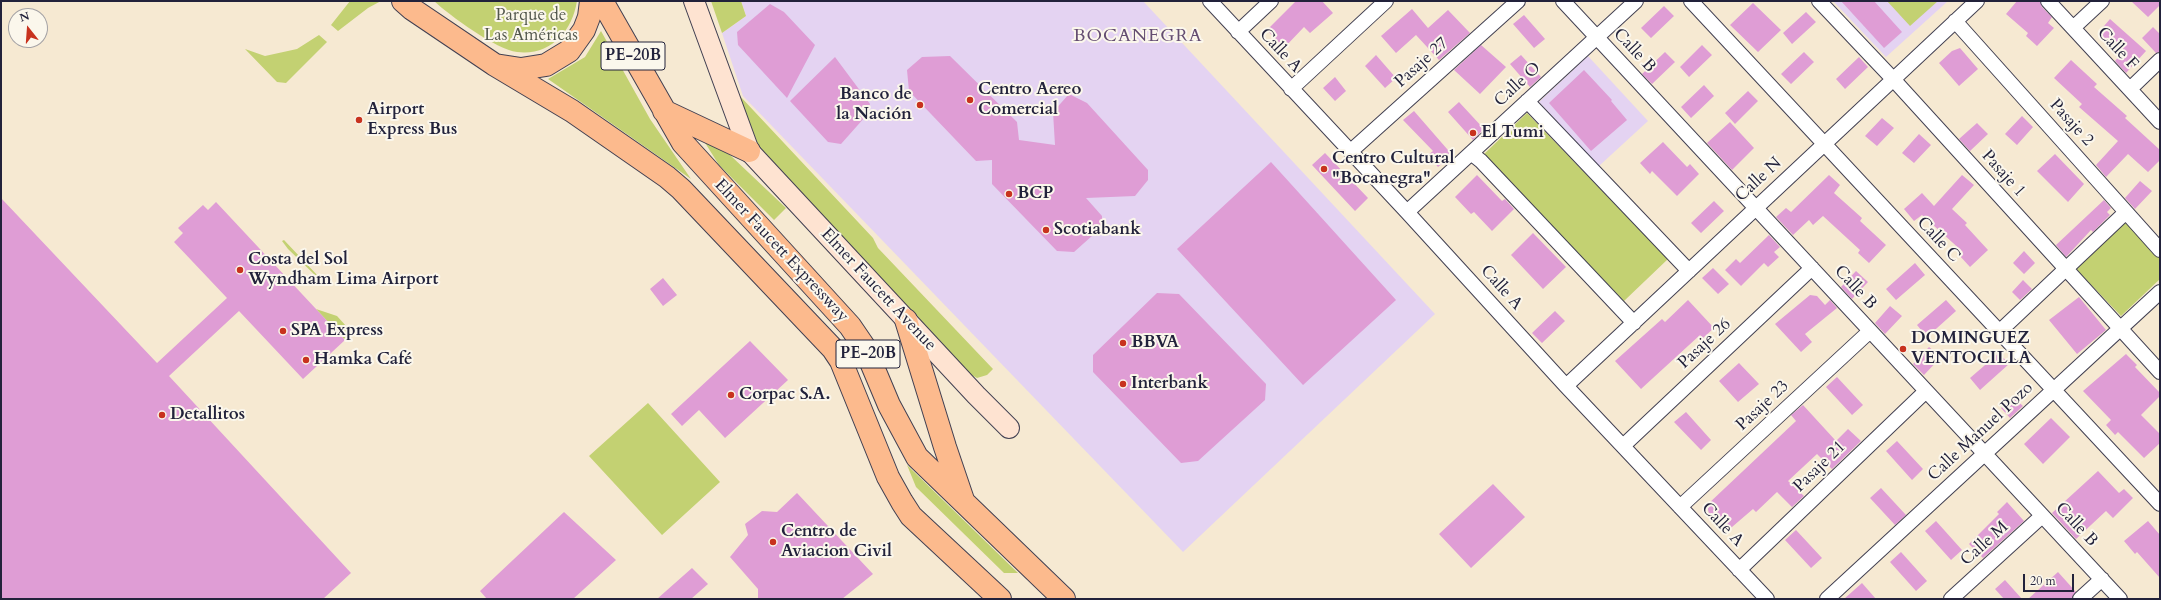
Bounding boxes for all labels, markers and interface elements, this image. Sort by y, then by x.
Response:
park label: Parque de Las Américas [484,6,578,46]
north arrow [8,8,48,48]
text: N [18,8,31,26]
street label: Calle F [2092,23,2142,75]
street label: Calle A [1254,25,1306,77]
street label: Calle B [1609,25,1659,77]
district label: BOCANEGRA [1073,26,1203,48]
street label: Pasaje 27 [1391,34,1453,92]
road number: PE-20B [601,42,665,70]
street label: Calle O [1491,58,1545,112]
place label: Centro Aereo Comercial [978,80,1081,120]
place label: Banco de la Nación [836,85,912,125]
marker: Centro Aereo Comercial [965,95,975,105]
street label: Pasaje 2 [2045,95,2097,151]
place label: Airport Express Bus [367,100,457,140]
marker: Banco de la Nación [915,100,925,110]
marker: Airport Express Bus [354,115,364,125]
place label: El Tumi [1481,123,1544,143]
marker: El Tumi [1468,128,1478,138]
street label: Pasaje 1 [1977,146,2029,202]
place label: Centro Cultural "Bocanegra" [1332,149,1454,189]
street label: Calle N [1732,154,1786,206]
marker: Centro Cultural "Bocanegra" [1319,164,1329,174]
street label: Elmer Faucett Expressway [709,175,853,327]
place label: BCP [1017,184,1053,204]
marker: BCP [1004,189,1014,199]
street label: Calle C [1912,213,1964,267]
place label: Scotiabank [1054,220,1141,240]
street label: Elmer Faucett Avenue [816,225,940,355]
marker: Scotiabank [1041,225,1051,235]
place label: Costa del Sol Wyndham Lima Airport [248,250,438,290]
street label: Calle A [1476,261,1526,315]
street label: Calle B [1830,262,1880,314]
marker: Costa del Sol Wyndham Lima Airport [235,265,245,275]
street label: Pasaje 26 [1674,314,1736,374]
place label: SPA Express [291,321,383,341]
marker: SPA Express [278,326,288,336]
place label: DOMINGUEZ VENTOCILLA [1911,329,2031,369]
place label: BBVA [1131,333,1179,353]
marker: BBVA [1118,338,1128,348]
road number: PE-20B [836,340,900,368]
marker: DOMINGUEZ VENTOCILLA [1898,344,1908,354]
place label: Hamka Café [314,350,413,370]
marker: Hamka Café [301,355,311,365]
place label: Interbank [1131,374,1208,394]
street label: Pasaje 23 [1732,376,1794,436]
street label: Calle Manuel Pozo [1924,378,2038,486]
marker: Interbank [1118,379,1128,389]
place label: Corpac S.A. [739,385,830,405]
marker: Corpac S.A. [726,390,736,400]
place label: Detallitos [170,405,245,425]
marker: Detallitos [157,410,167,420]
street label: Pasaje 21 [1790,437,1850,497]
street label: Calle A [1696,499,1748,551]
street label: Calle B [2051,499,2101,551]
street label: Calle M [1957,517,2013,571]
place label: Centro de Aviacion Civil [781,522,892,562]
marker: Centro de Aviacion Civil [768,537,778,547]
scale bar [2025,566,2076,592]
text: 20 m [2030,573,2056,589]

